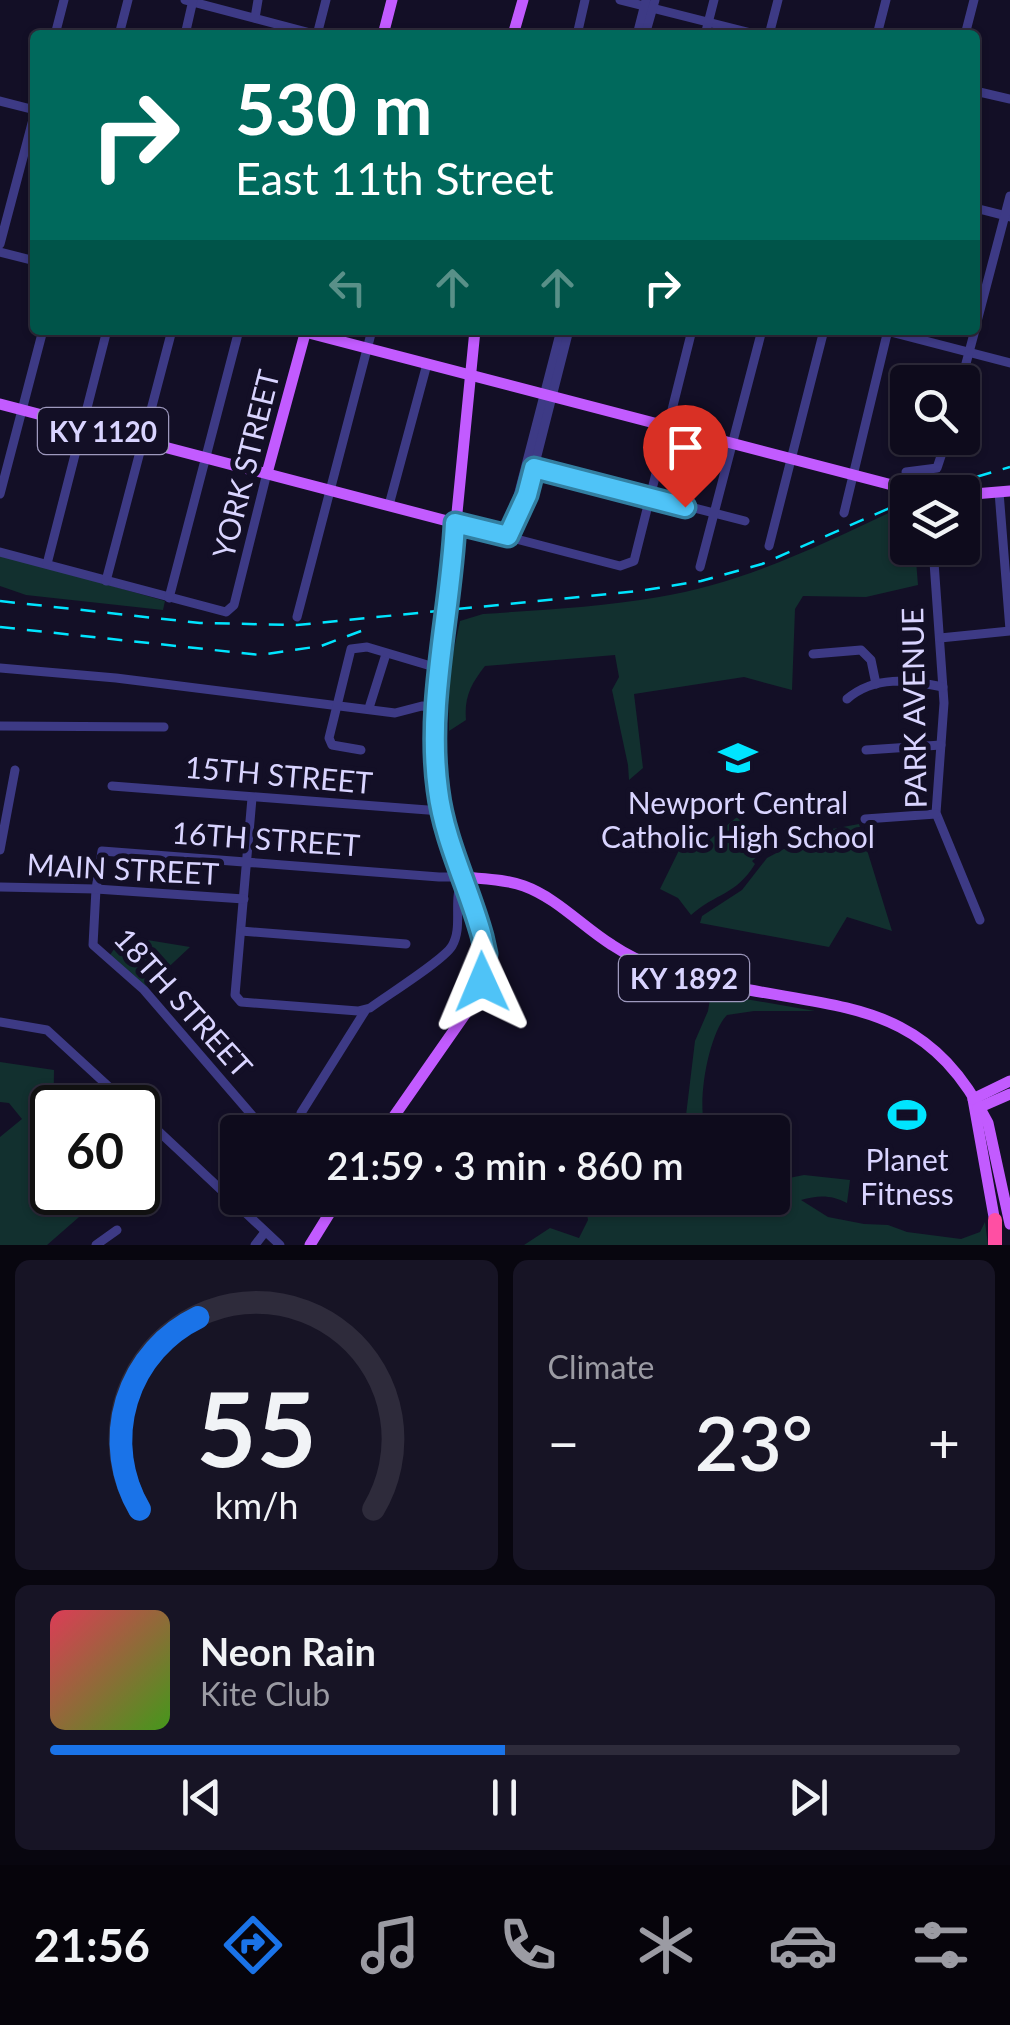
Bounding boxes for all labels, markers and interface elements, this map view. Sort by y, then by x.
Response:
text: 530 m [235,66,432,150]
icon: right [70,70,200,200]
text: East 11th Street [235,151,554,205]
icon: left [320,260,375,315]
icon: ahead [425,260,480,315]
icon: ahead [530,260,585,315]
icon: right [635,260,690,315]
map controls [890,365,980,565]
button: search [890,365,980,455]
street label: YORK STREET [204,366,286,562]
pin [643,405,728,508]
road number: KY 1120 [38,408,168,454]
icon: arrive [658,420,713,475]
button: layers [890,475,980,565]
street label: PARK AVENUE [893,607,933,809]
school or university icon: Newport Central Catholic High School [717,737,759,779]
street label: 15TH STREET [184,748,375,800]
place label: Newport Central Catholic High School [601,784,875,854]
street label: 16TH STREET [171,813,361,863]
street label: MAIN STREET [26,845,220,891]
street label: 18TH STREET [108,920,261,1084]
position arrow [430,930,534,1034]
road number: KY 1892 [619,955,749,1001]
speed limit sign: 60 [30,1085,160,1215]
sports icon: Planet Fitness [886,1094,928,1136]
place label: Planet Fitness [860,1141,954,1211]
text: 21:59 · 3 min · 860 m [327,1142,683,1188]
text: Climate [548,1347,654,1386]
text: 55 [196,1364,317,1489]
text: 23° [695,1397,813,1487]
text: − [548,1409,579,1475]
text: + [928,1409,960,1475]
text: km/h [214,1484,298,1527]
text: Neon Rain [200,1628,376,1674]
text: Kite Club [200,1674,330,1713]
icon: previous [174,1770,229,1825]
icon: pause [477,1770,532,1825]
icon: next [781,1770,836,1825]
icon: directions [218,1910,288,1980]
icon: music [355,1910,425,1980]
icon: phone [493,1910,563,1980]
icon: climate [631,1910,701,1980]
icon: car [768,1910,838,1980]
icon: filters [906,1910,976,1980]
text: 21:56 [34,1918,150,1972]

